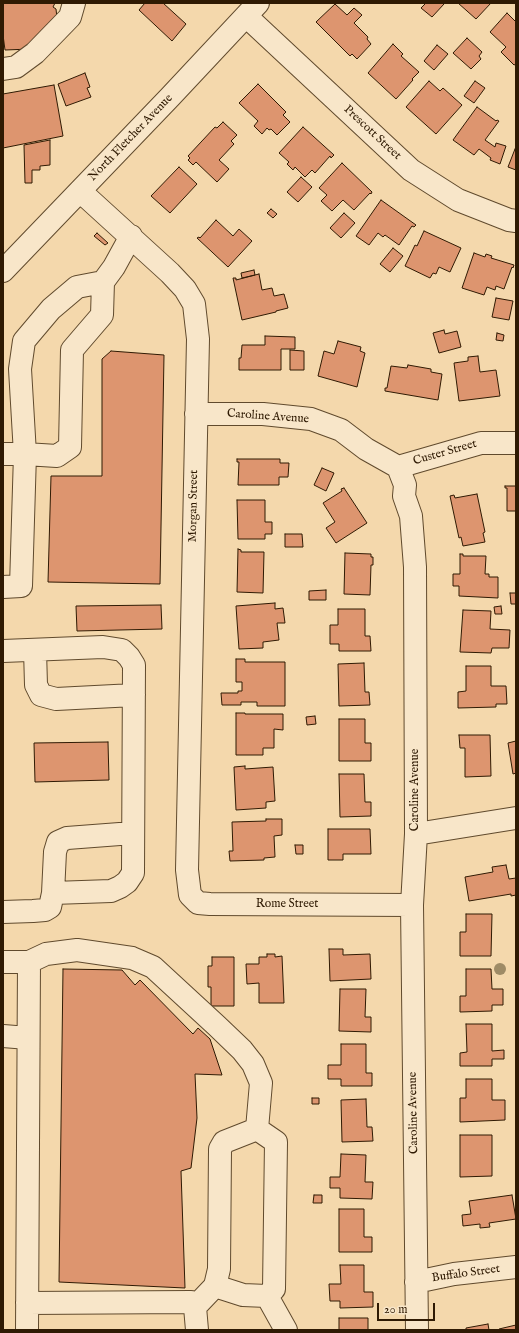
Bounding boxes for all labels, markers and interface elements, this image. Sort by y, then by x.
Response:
street label: North Fletcher Avenue [86,92,176,184]
street label: Prescott Street [340,103,404,163]
street label: Caroline Avenue [226,407,310,427]
street label: Custer Street [412,437,478,469]
street label: Morgan Street [186,470,202,542]
street label: Caroline Avenue [409,749,423,831]
street label: Rome Street [256,898,318,912]
street label: Caroline Avenue [406,1072,422,1154]
street label: Buffalo Street [431,1262,501,1286]
scale bar [379,1295,437,1321]
text: 20 m [384,1302,407,1317]

